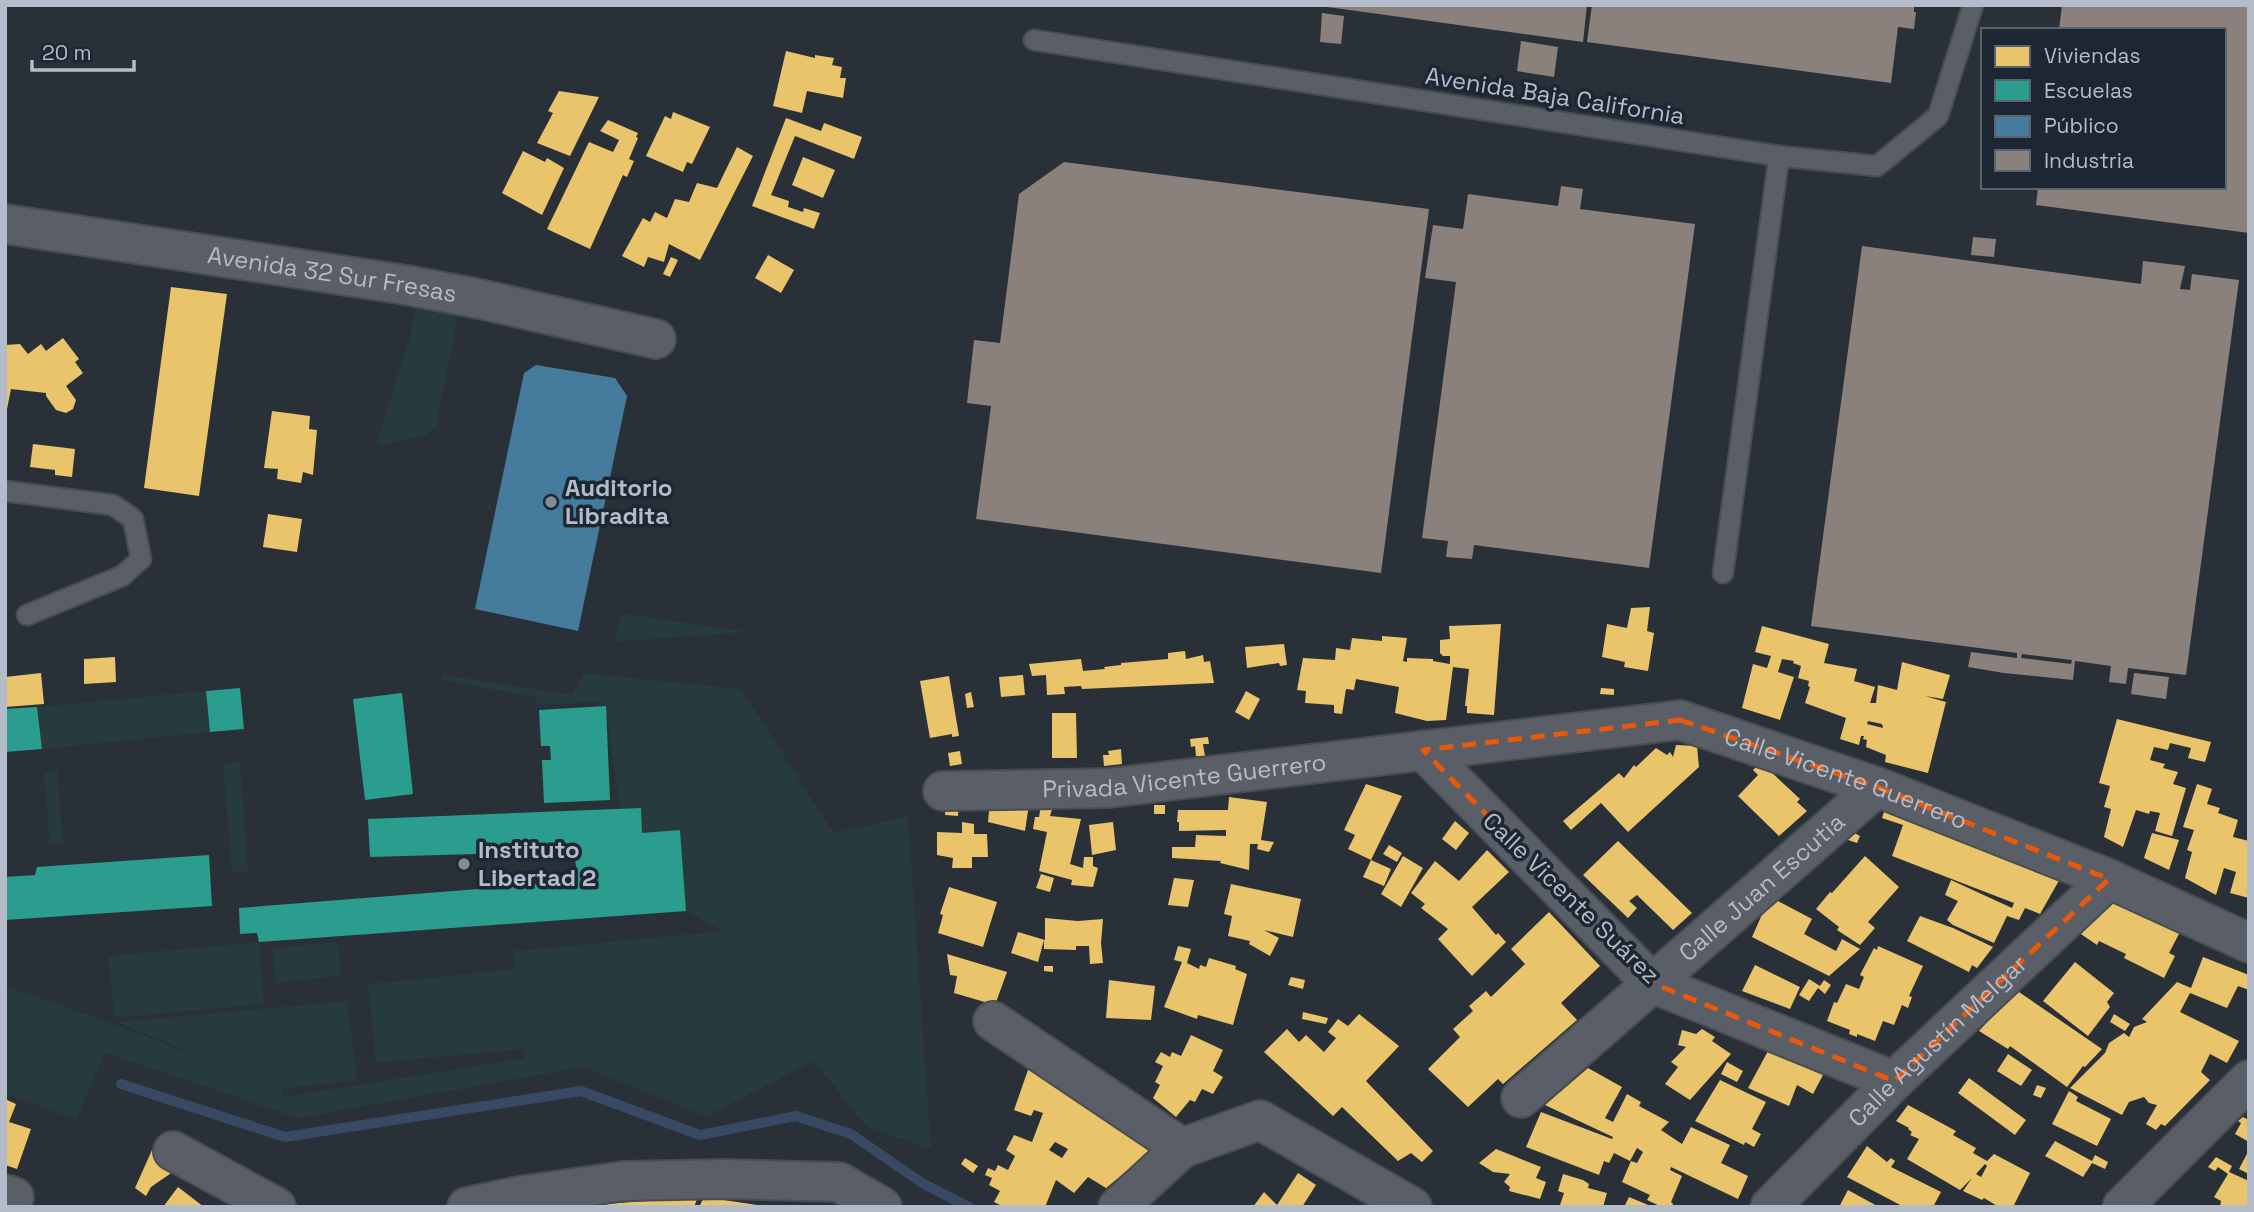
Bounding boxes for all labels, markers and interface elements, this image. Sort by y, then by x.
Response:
scale bar [32,28,133,72]
legend [1981,28,2226,189]
text: 20 m [42,39,92,66]
text: Viviendas [2044,42,2141,69]
street label: Avenida Baja California [1423,60,1687,131]
text: Escuelas [2044,77,2133,104]
text: Público [2044,112,2119,139]
text: Industria [2044,147,2134,174]
street label: Avenida 32 Sur Fresas [205,239,459,309]
place label: Auditorio Libradita [565,472,672,531]
marker: Auditorio Libradita [543,494,559,510]
street label: Calle Vicente Guerrero [1721,720,1972,836]
street label: Privada Vicente Guerrero [1042,746,1328,804]
street label: Calle Vicente Suárez [1477,805,1666,990]
street label: Calle Juan Escutia [1672,806,1851,968]
place label: Instituto Libertad 2 [478,834,596,893]
marker: Instituto Libertad 2 [456,856,472,872]
street label: Calle Agustín Melgar [1841,948,2033,1133]

